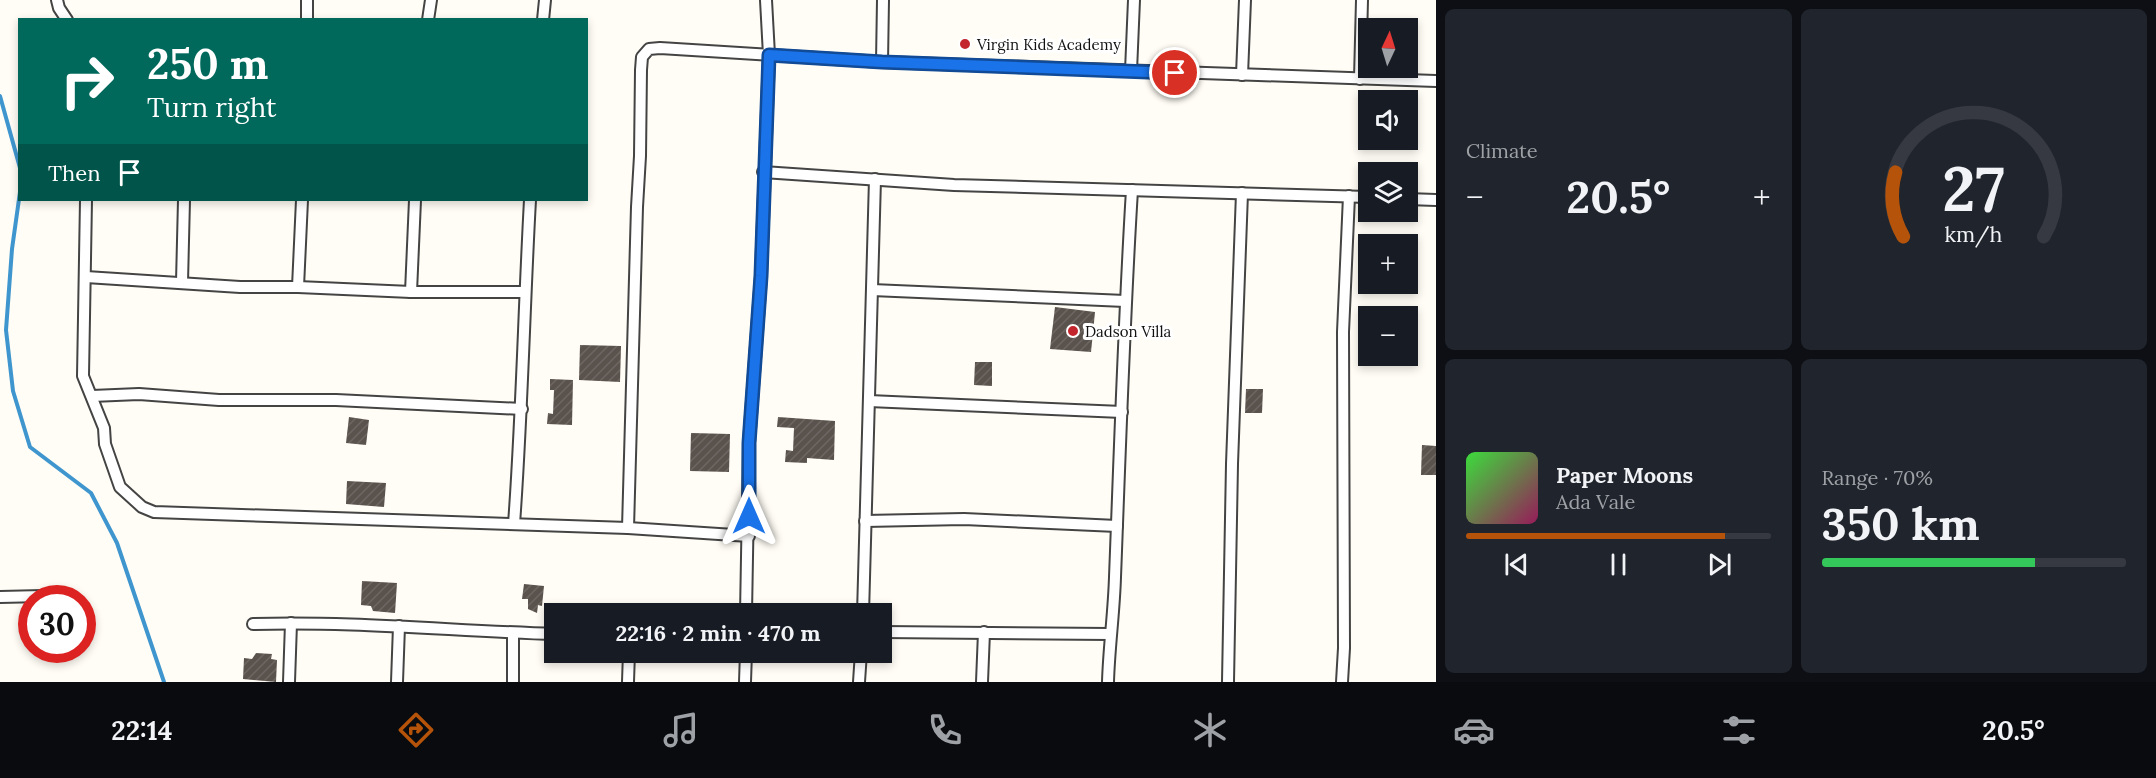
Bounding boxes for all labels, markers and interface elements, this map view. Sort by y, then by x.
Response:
north arrow [1358,18,1418,78]
map controls [1358,18,1418,366]
place label: Virgin Kids Academy [976,35,1121,54]
text: 250 m [147,37,268,91]
marker: Virgin Kids Academy [958,37,972,51]
icon: right [48,42,126,120]
pin [1149,47,1200,98]
icon: arrive [1158,56,1191,89]
text: Turn right [147,90,276,124]
button: sound [1358,90,1418,150]
text: Climate [1466,138,1538,163]
text: 27 [1942,148,2005,228]
icon: arrive [113,156,146,189]
text: Then [48,159,101,187]
button: layers [1358,162,1418,222]
text: 20.5° [1566,168,1670,225]
text: − [1466,176,1484,218]
text: + [1753,176,1770,218]
text: km/h [1945,220,2003,248]
button: + [1358,234,1418,294]
button: − [1358,306,1418,366]
place label: Dadson Villa [1085,322,1172,341]
marker: Dadson Villa [1066,324,1080,338]
text: Paper Moons [1556,461,1693,489]
text: Range · 70% [1822,465,1933,490]
position arrow [717,484,781,548]
text: Ada Vale [1556,489,1635,514]
text: 350 km [1822,495,1980,552]
icon: previous [1500,548,1533,581]
icon: pause [1602,548,1635,581]
icon: next [1703,548,1736,581]
speed limit sign: 30 [18,585,96,663]
text: 22:16 · 2 min · 470 m [616,619,820,647]
icon: directions [395,709,437,751]
icon: music [660,709,702,751]
icon: phone [924,709,966,751]
icon: climate [1189,709,1231,751]
icon: car [1453,709,1495,751]
icon: filters [1718,709,1760,751]
text: 22:14 [111,713,173,747]
text: 20.5° [1982,713,2045,747]

